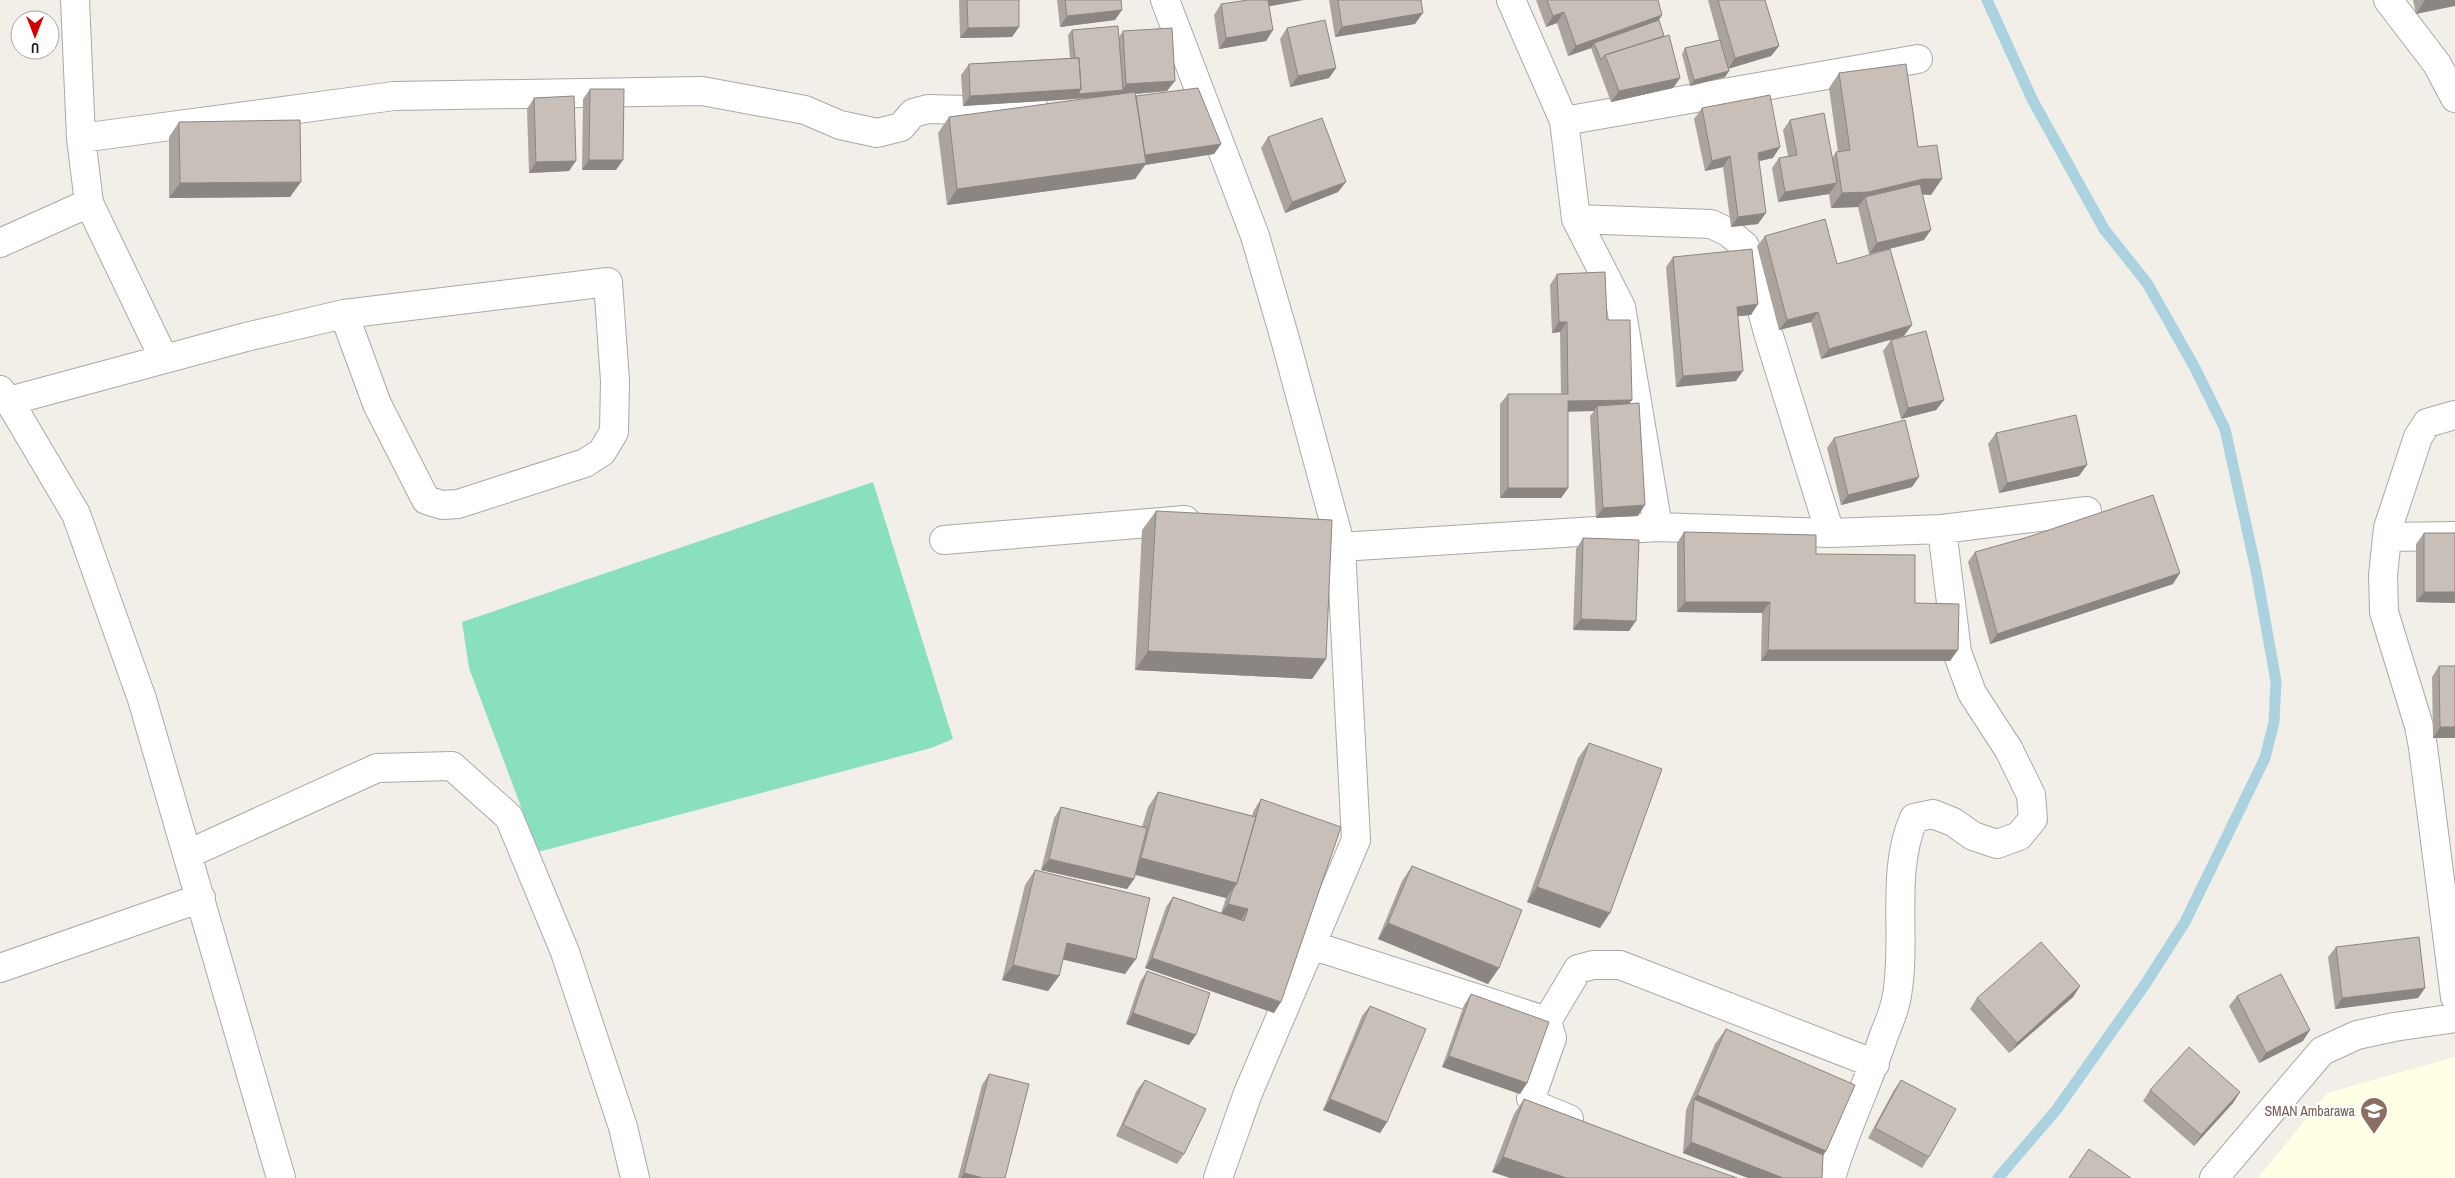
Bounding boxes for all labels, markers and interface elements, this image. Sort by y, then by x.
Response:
north arrow [10,10,60,60]
text: U [31,39,39,57]
school or university icon: SMAN Ambarawa [2359,1096,2389,1135]
place label: SMAN Ambarawa [2264,1102,2356,1120]

